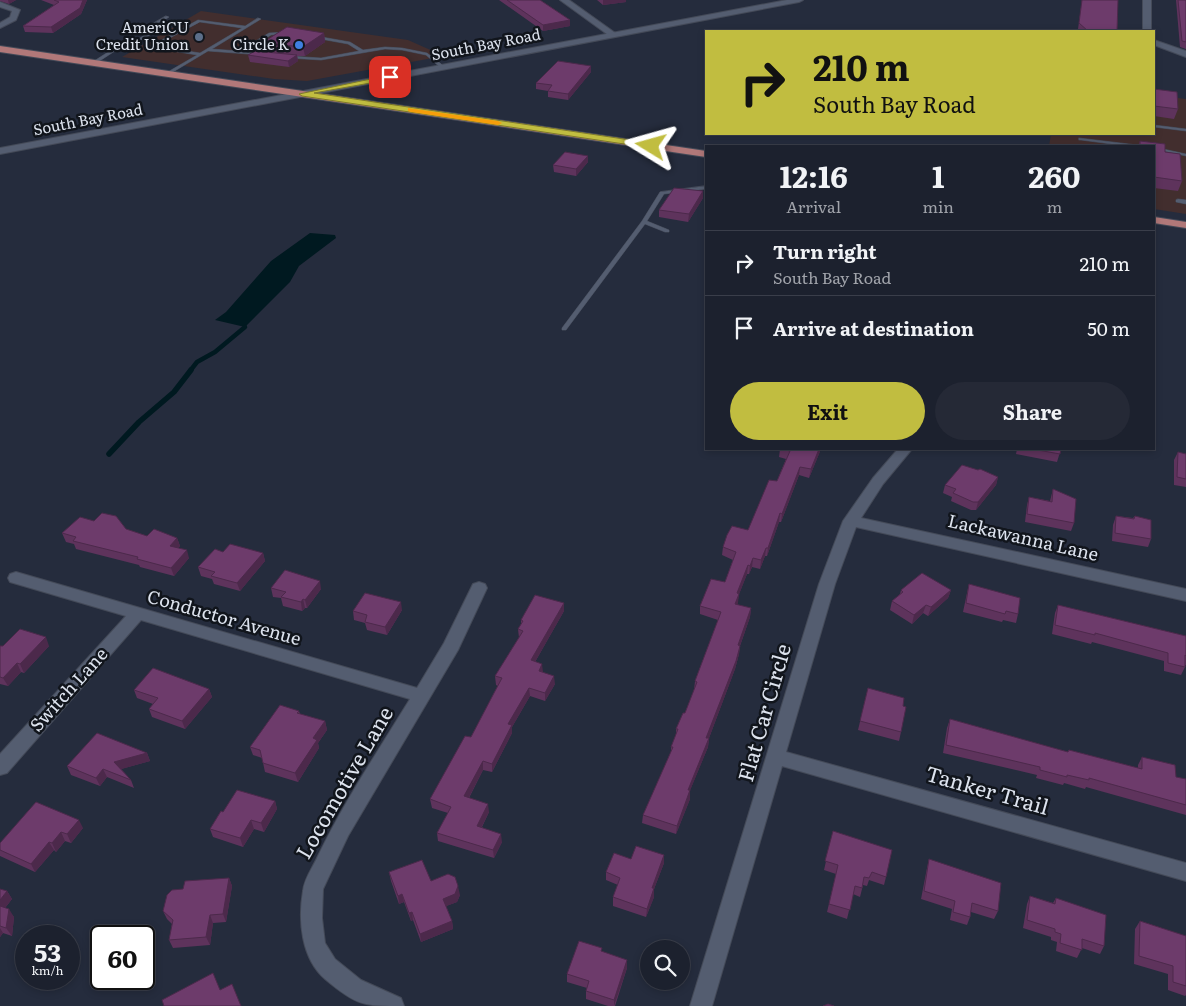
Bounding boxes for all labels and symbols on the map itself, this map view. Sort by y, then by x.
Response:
place label: AmeriCU Credit Union [96,15,189,55]
street label: South Bay Road [429,22,542,65]
marker: AmeriCU Credit Union [193,31,205,43]
place label: Circle K [232,32,290,55]
marker: Circle K [293,39,305,51]
pin [369,56,411,98]
street label: South Bay Road [31,97,144,140]
position arrow [624,119,676,171]
street label: Lackawanna Lane [945,506,1101,567]
street label: Conductor Avenue [144,582,304,651]
street label: Flat Car Circle [728,640,797,785]
street label: Switch Lane [23,641,113,737]
street label: Locomotive Lane [287,700,399,864]
street label: Tanker Trail [923,756,1053,821]
speed limit sign: 60 [90,925,155,990]

